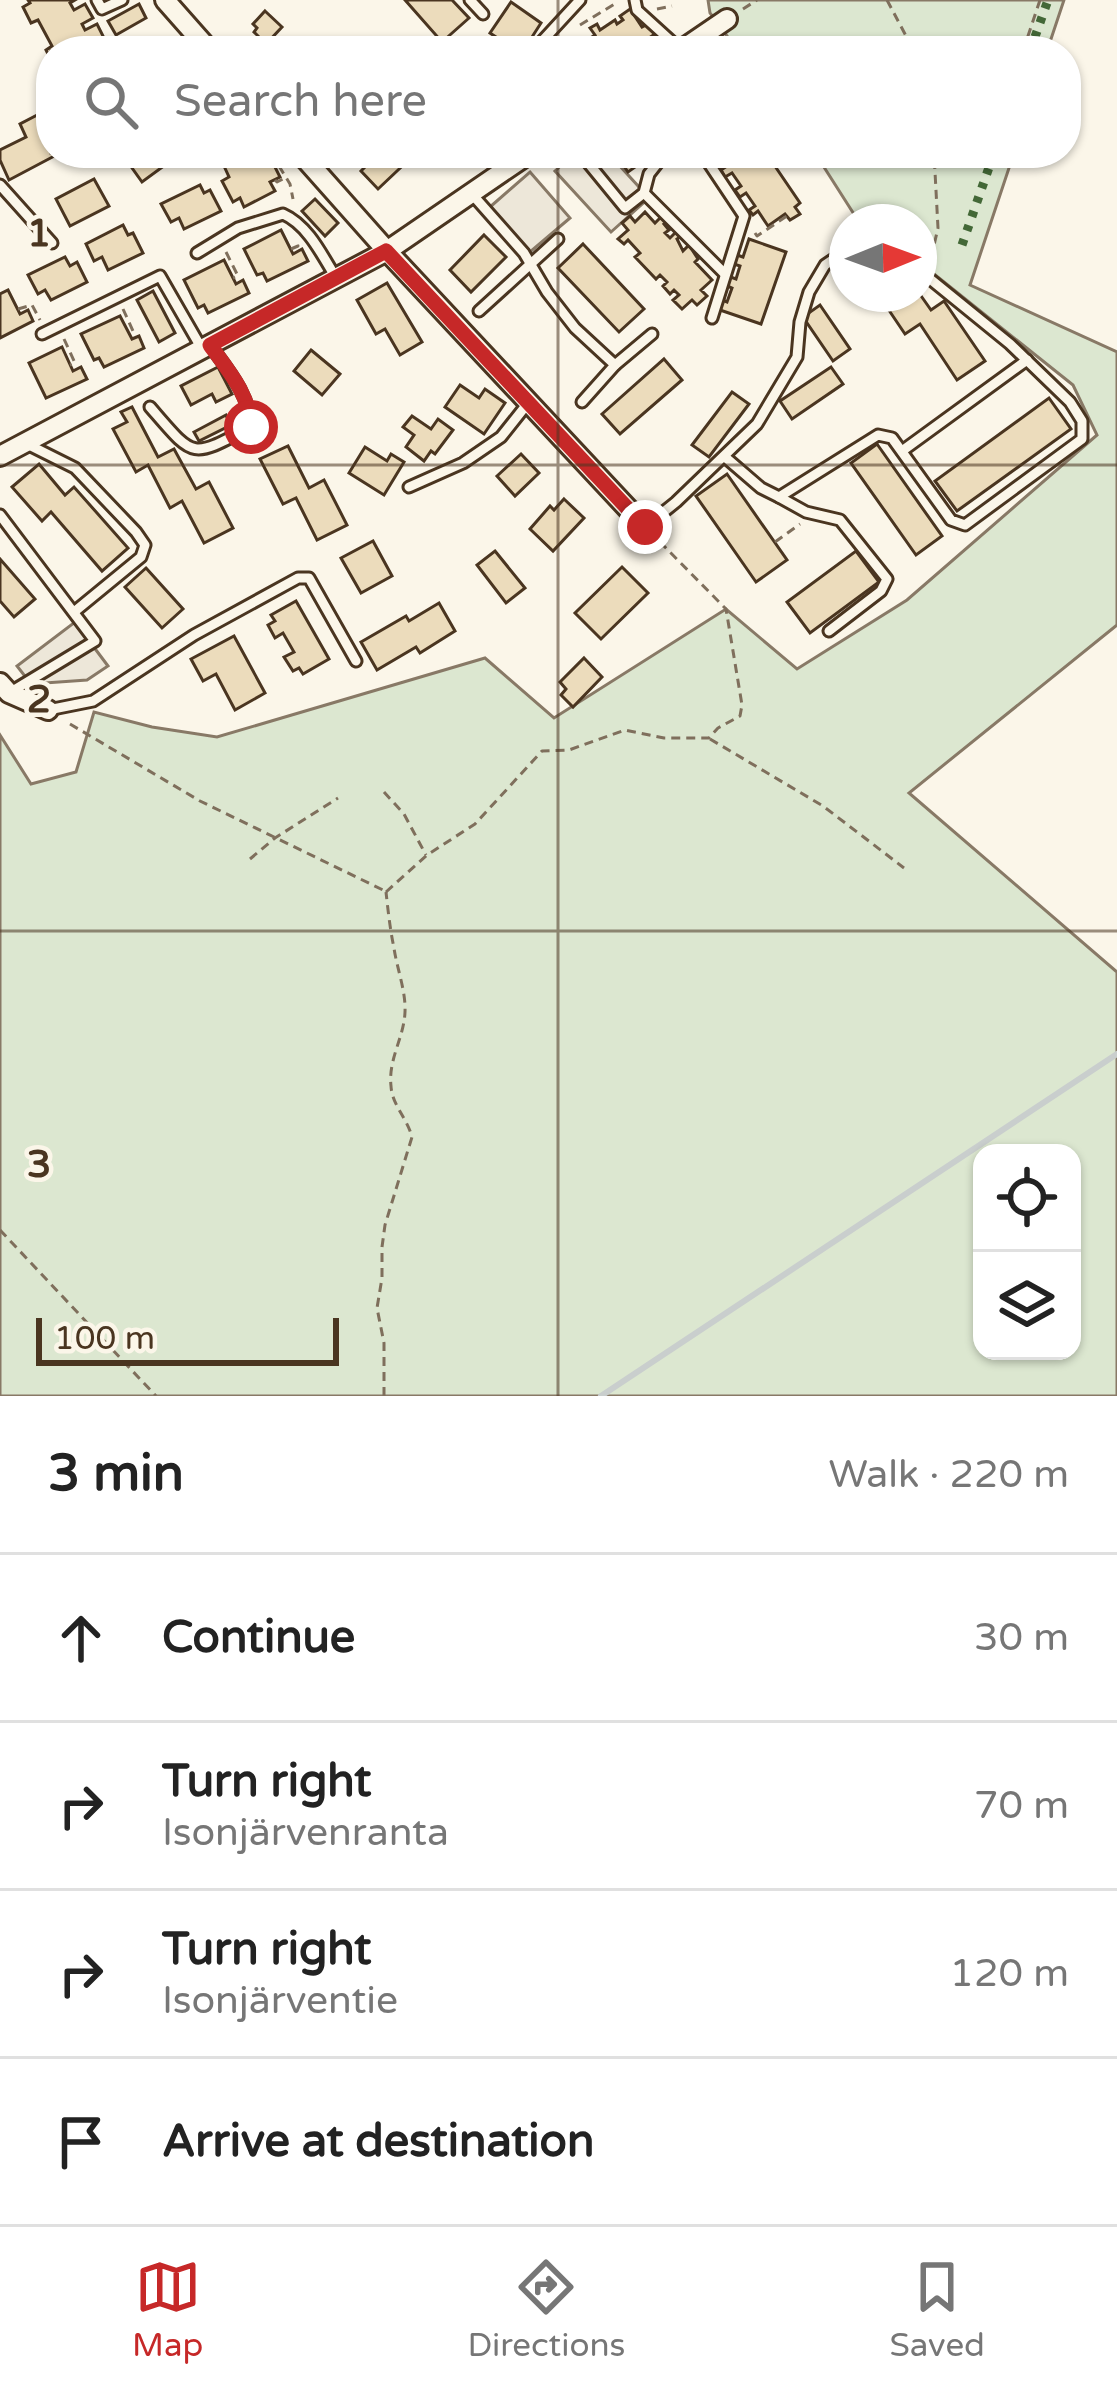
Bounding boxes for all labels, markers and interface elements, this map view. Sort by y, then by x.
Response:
search box [36,36,1081,168]
icon: search [78,69,144,135]
text: Search here [174,75,427,129]
north arrow [829,204,937,312]
text: 1 [27,210,51,257]
route start [224,400,278,454]
route end [618,500,672,554]
text: 2 [27,676,51,723]
text: 3 [27,1141,51,1188]
map controls [973,1144,1081,1360]
button: locate [973,1144,1081,1252]
button: layers [973,1252,1081,1360]
scale bar [36,1312,339,1365]
text: 100 m [54,1319,155,1358]
text: 3 min [48,1443,184,1505]
text: Walk · 220 m [828,1451,1069,1498]
icon: ahead [48,1605,114,1671]
text: Continue [162,1611,355,1665]
text: 30 m [974,1614,1069,1661]
text: Turn right [162,1755,371,1809]
icon: right [48,1773,114,1839]
text: 70 m [974,1782,1069,1829]
text: Isonjärvenranta [162,1809,449,1856]
text: Turn right [162,1923,371,1977]
icon: right [48,1941,114,2007]
text: 120 m [950,1950,1069,1997]
text: Isonjärventie [162,1977,398,2024]
icon: arrive [48,2109,114,2175]
text: Arrive at destination [162,2115,594,2169]
tab: Map [132,2254,203,2365]
tab: Directions [467,2254,625,2365]
tab: Saved [890,2254,985,2365]

